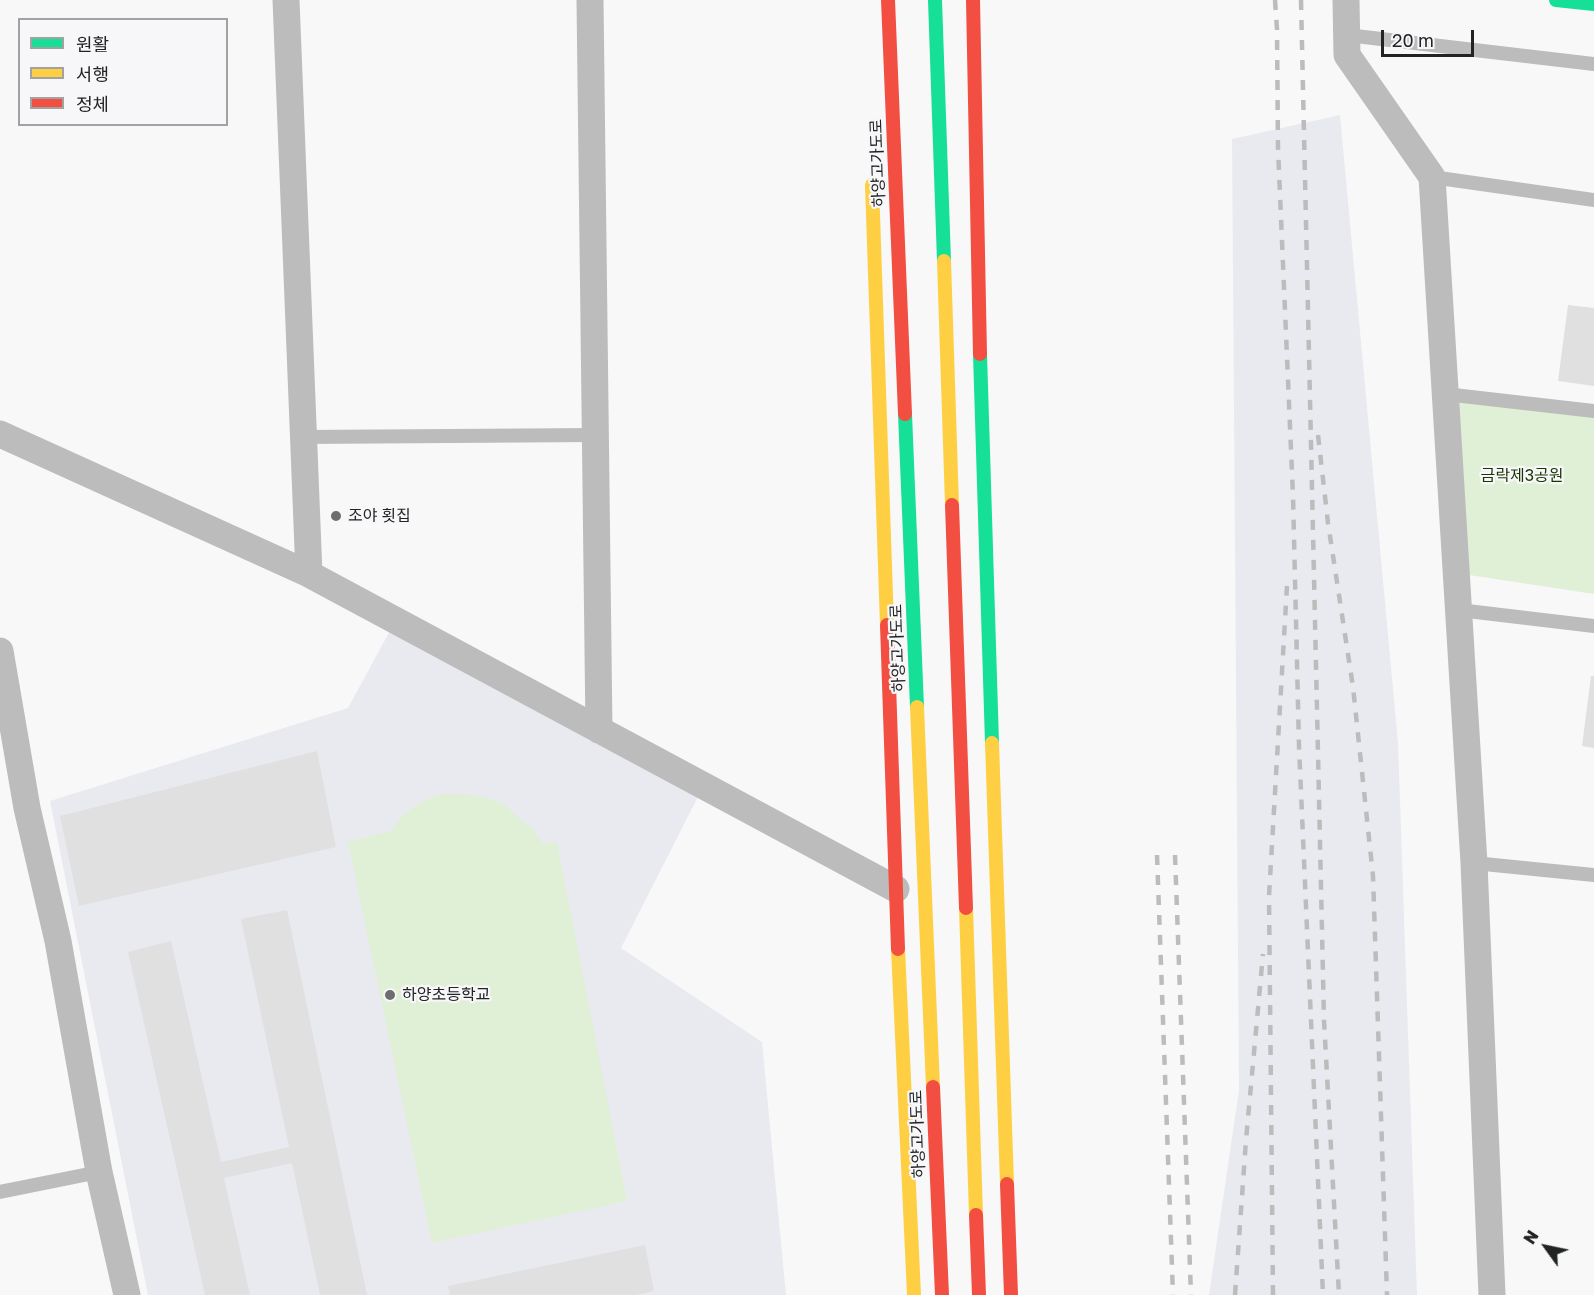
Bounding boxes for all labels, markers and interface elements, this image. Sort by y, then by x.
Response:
legend [18,18,228,126]
scale bar [1384,18,1477,56]
text: 20 m [1392,29,1434,51]
text: 원활 [76,33,109,55]
text: 서행 [76,63,109,85]
text: 정체 [76,93,109,115]
street label: 하양고가도로 [867,119,889,207]
park label: 금락제3공원 [1481,466,1563,486]
place label: 조야 횟집 [348,506,411,526]
marker: 조야 횟집 [329,509,343,523]
street label: 하양고가도로 [887,604,909,692]
place label: 하양초등학교 [402,985,490,1005]
marker: 하양초등학교 [383,988,397,1002]
street label: 하양고가도로 [907,1090,929,1178]
north arrow [1516,1217,1576,1277]
text: N [1519,1227,1543,1248]

